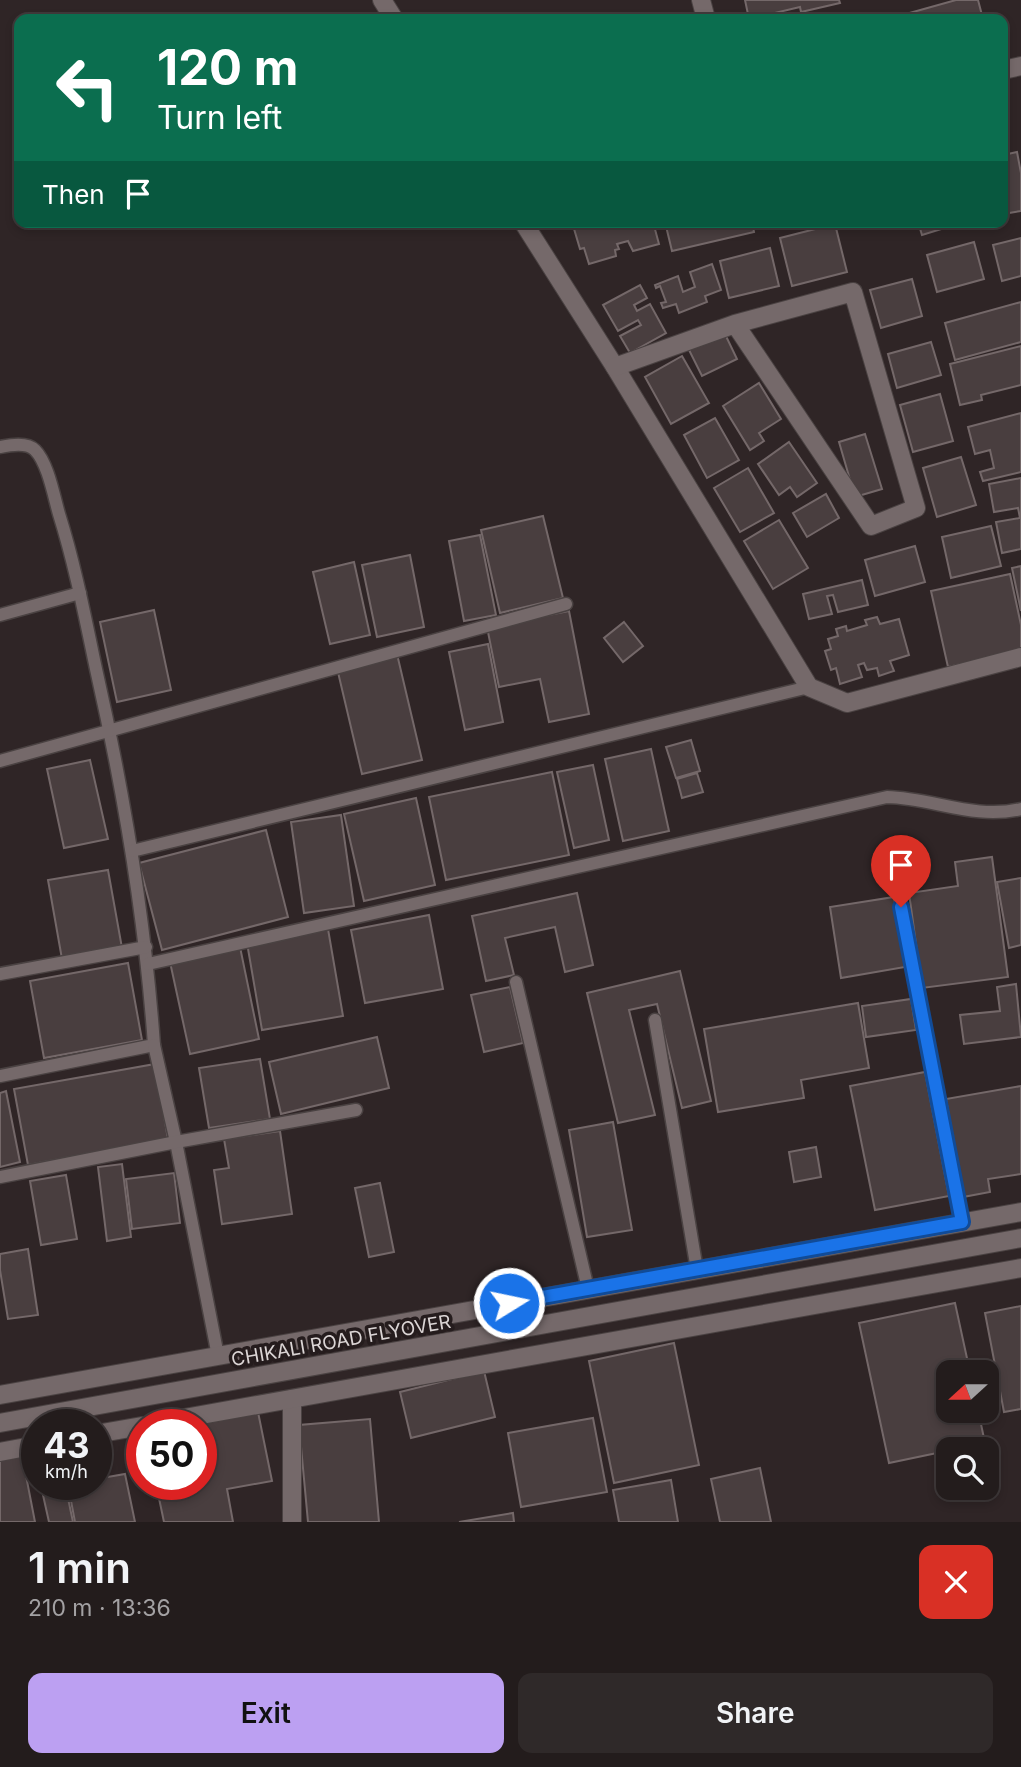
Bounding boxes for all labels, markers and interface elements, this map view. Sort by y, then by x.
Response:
text: 120 m [157,38,298,97]
icon: left [42,42,133,133]
text: Turn left [157,98,282,137]
icon: arrive [119,175,157,213]
text: Then [42,179,105,210]
pin [871,835,931,907]
icon: arrive [882,846,920,884]
position arrow [472,1266,546,1340]
street label: CHIKALI ROAD FLYOVER [229,1310,453,1371]
north arrow [936,1360,999,1423]
map controls [936,1360,999,1500]
speed limit sign: 50 [126,1409,217,1500]
text: 43 [43,1424,90,1466]
button: search [936,1437,999,1500]
text: km/h [45,1461,88,1482]
text: 1 min [28,1542,131,1593]
button: close [919,1545,993,1619]
text: 210 m · 13:36 [28,1594,171,1622]
button: Exit [28,1673,504,1753]
button: Share [518,1673,993,1753]

